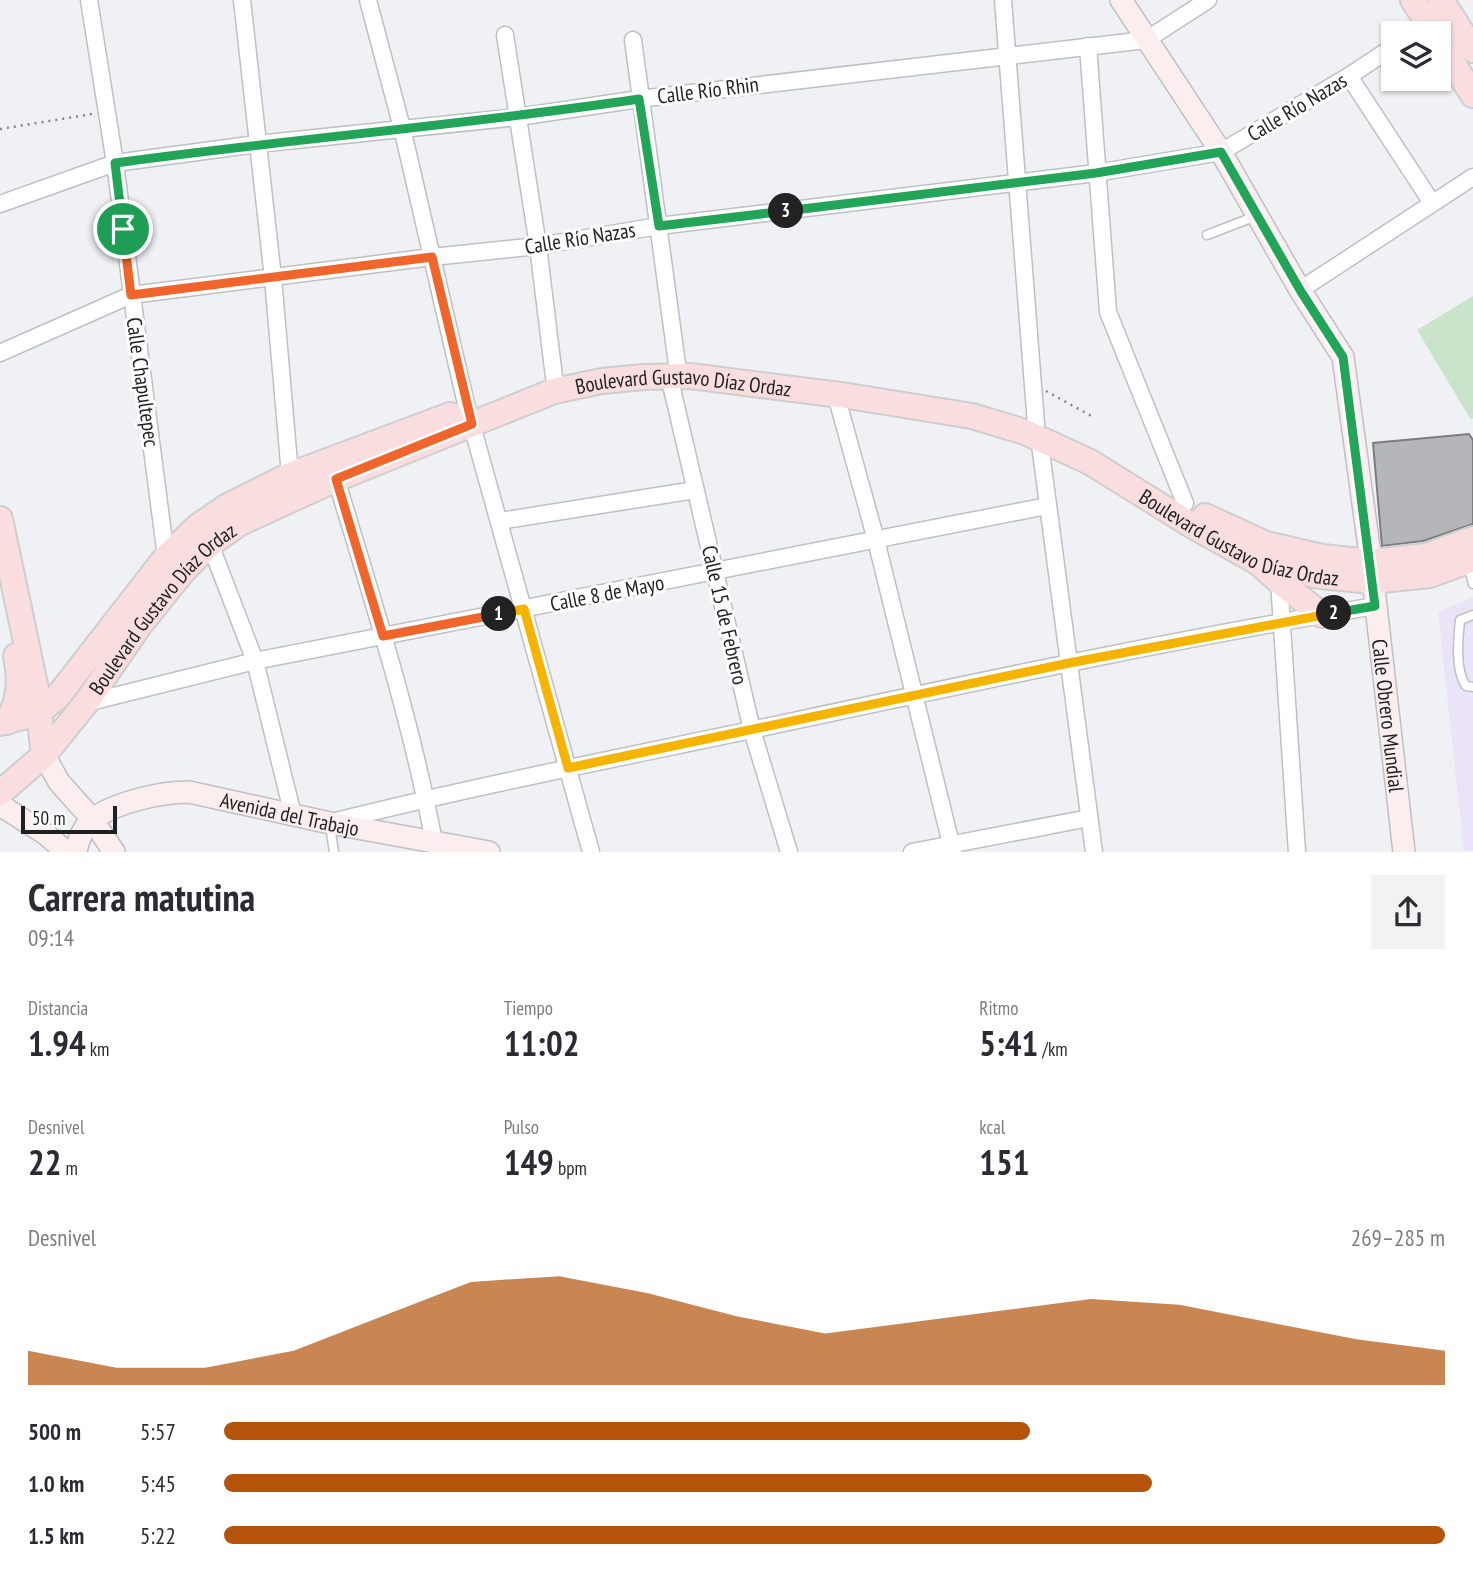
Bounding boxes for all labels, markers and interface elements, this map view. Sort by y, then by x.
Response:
map controls [1381,21,1451,91]
button: layers [1381,21,1451,91]
street label: Calle Río Nazas [1242,67,1352,147]
street label: Calle Río Rhin [656,70,760,110]
pin: 3 [768,194,804,228]
text: 3 [781,198,790,222]
pin [93,199,153,259]
icon: arrive [104,210,142,248]
street label: Calle Río Nazas [523,216,637,260]
street label: Calle Chapultepec [121,316,166,449]
street label: Boulevard Gustavo Díaz Ordaz [573,362,793,402]
street label: Boulevard Gustavo Díaz Ordaz [1135,483,1340,591]
street label: Boulevard Gustavo Díaz Ordaz [82,516,241,700]
street label: Calle 15 de Febrero [696,543,754,687]
street label: Calle 8 de Mayo [548,569,666,617]
pin: 1 [482,596,516,632]
pin: 2 [1316,596,1352,630]
text: 2 [1329,600,1338,624]
text: 1 [494,601,503,625]
street label: Calle Obrero Mundial [1366,638,1411,794]
street label: Avenida del Trabajo [218,786,361,842]
scale bar [21,802,117,834]
text: 50 m [32,806,66,830]
text: Carrera matutina [28,872,255,921]
button: share [1371,875,1445,949]
text: 09:14 [28,923,74,952]
text: Distancia [28,996,88,1020]
text: Tiempo [504,996,553,1020]
text: Ritmo [979,996,1018,1020]
text: 1.94 [28,1020,86,1066]
text: 11:02 [504,1020,579,1066]
text: 5:41 [979,1020,1038,1066]
text: km [86,1037,109,1061]
text: /km [1038,1037,1068,1061]
text: Desnivel [28,1115,84,1139]
text: Pulso [504,1115,539,1139]
text: kcal [979,1115,1005,1139]
text: 22 [28,1139,61,1185]
text: 149 [504,1139,554,1185]
text: 151 [979,1139,1030,1185]
text: m [61,1156,78,1180]
text: bpm [554,1156,587,1180]
text: Desnivel [28,1223,96,1252]
text: 269–285 m [1351,1223,1445,1252]
text: 500 m [28,1417,81,1446]
text: 5:57 [140,1417,176,1446]
text: 1.0 km [28,1469,84,1498]
text: 5:45 [140,1469,176,1498]
text: 1.5 km [28,1521,84,1550]
text: 5:22 [140,1521,176,1550]

